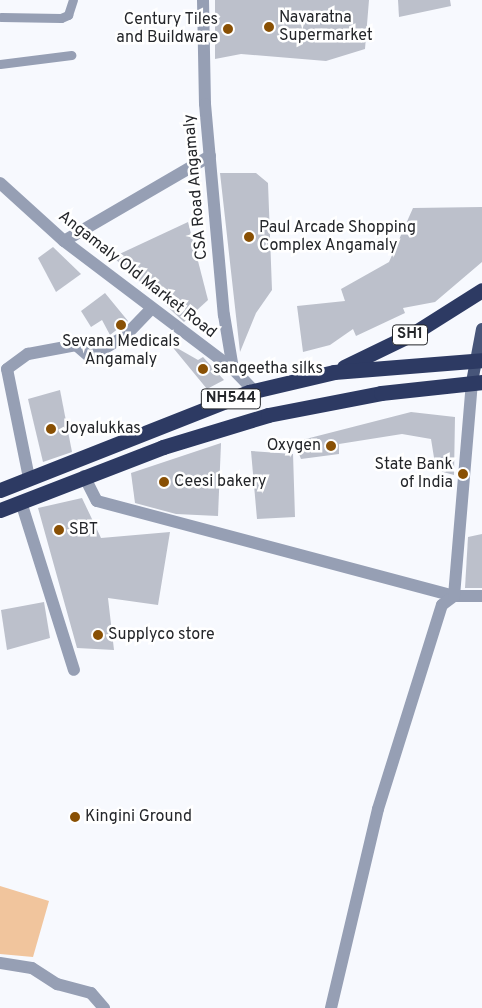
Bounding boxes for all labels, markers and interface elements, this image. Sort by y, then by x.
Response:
place label: Navaratna Supermarket [279,8,373,46]
place label: Century Tiles and Buildware [116,10,218,48]
marker: Navaratna Supermarket [263,21,275,33]
marker: Century Tiles and Buildware [222,23,234,35]
street label: CSA Road Angamaly [180,113,212,261]
street label: Angamaly Old Market Road [54,207,220,343]
place label: Paul Arcade Shopping Complex Angamaly [259,218,417,256]
marker: Paul Arcade Shopping Complex Angamaly [243,231,255,243]
marker: Sevana Medicals Angamaly [115,319,127,331]
road number: SH1 [391,322,429,348]
place label: Sevana Medicals Angamaly [62,332,180,370]
place label: sangeetha silks [213,359,323,379]
marker: sangeetha silks [197,363,209,375]
road number: NH544 [200,386,262,412]
place label: Joyalukkas [61,419,141,439]
marker: Joyalukkas [45,423,57,435]
place label: Oxygen [267,436,321,456]
marker: Oxygen [325,440,337,452]
place label: State Bank of India [374,455,453,493]
marker: State Bank of India [457,468,469,480]
place label: Ceesi bakery [174,472,266,492]
marker: Ceesi bakery [158,476,170,488]
place label: SBT [69,520,98,540]
marker: SBT [53,524,65,536]
place label: Supplyco store [108,625,215,645]
marker: Supplyco store [92,629,104,641]
place label: Kingini Ground [85,807,192,827]
marker: Kingini Ground [69,811,81,823]

